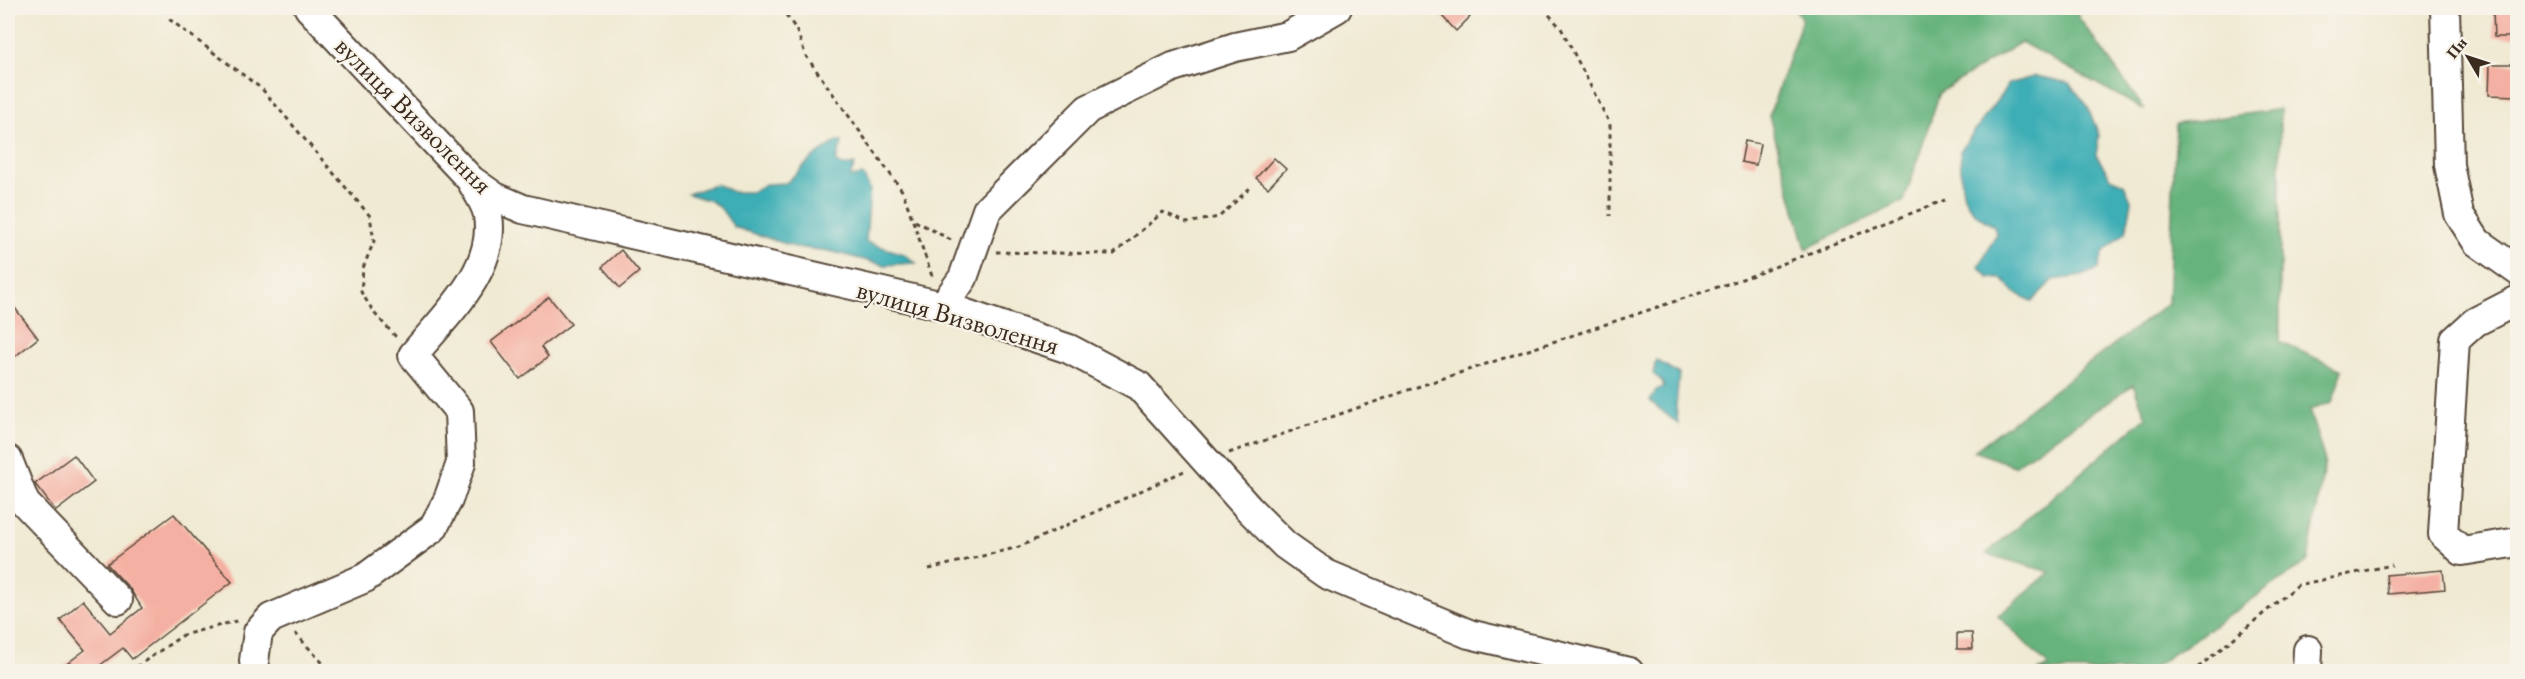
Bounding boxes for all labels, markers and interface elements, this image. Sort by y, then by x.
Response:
north arrow [2438,27,2498,87]
street label: вулиця Визволення [328,29,500,201]
text: Пн [2442,33,2472,63]
street label: вулиця Визволення [853,271,1063,363]

